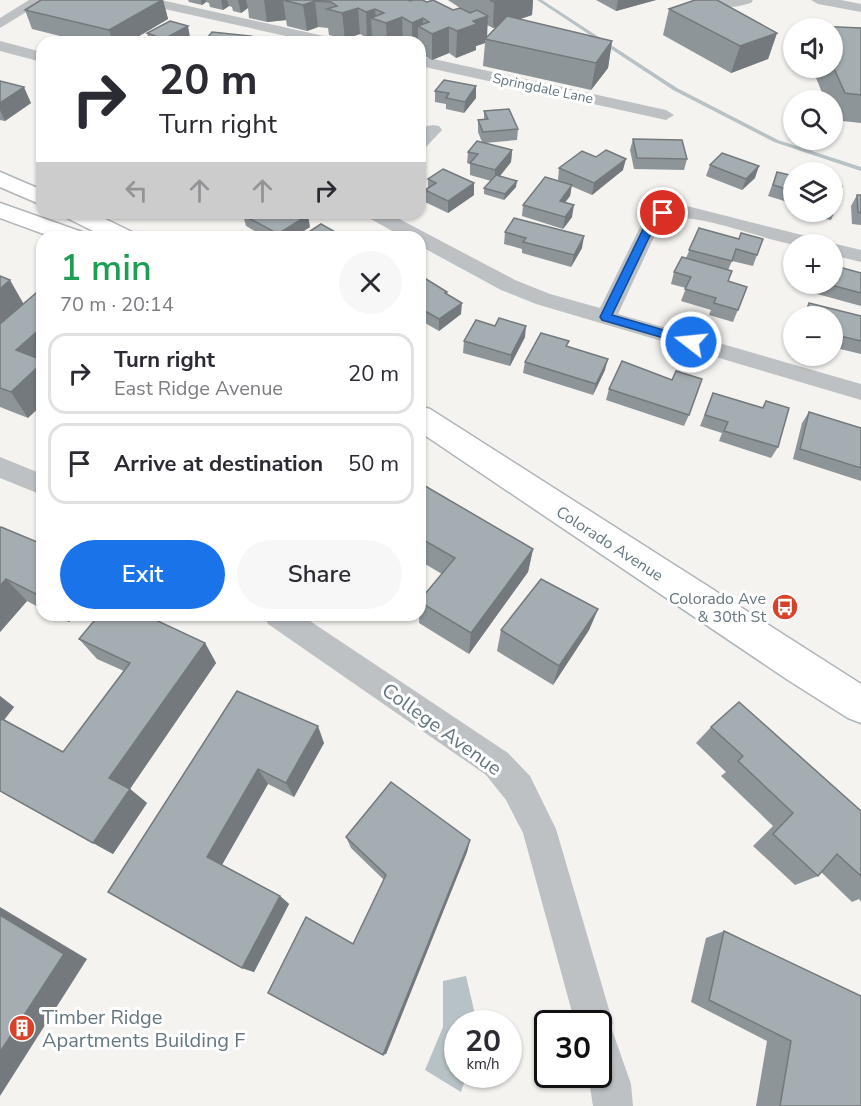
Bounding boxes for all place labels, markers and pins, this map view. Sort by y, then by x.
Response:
pin [637,187,688,238]
place label: Colorado Ave & 30th St [669,588,766,628]
bus stop icon: Colorado Ave & 30th St [770,592,800,622]
place label: Timber Ridge Apartments Building F [42,1004,245,1054]
building icon: Timber Ridge Apartments Building F [7,1013,37,1043]

